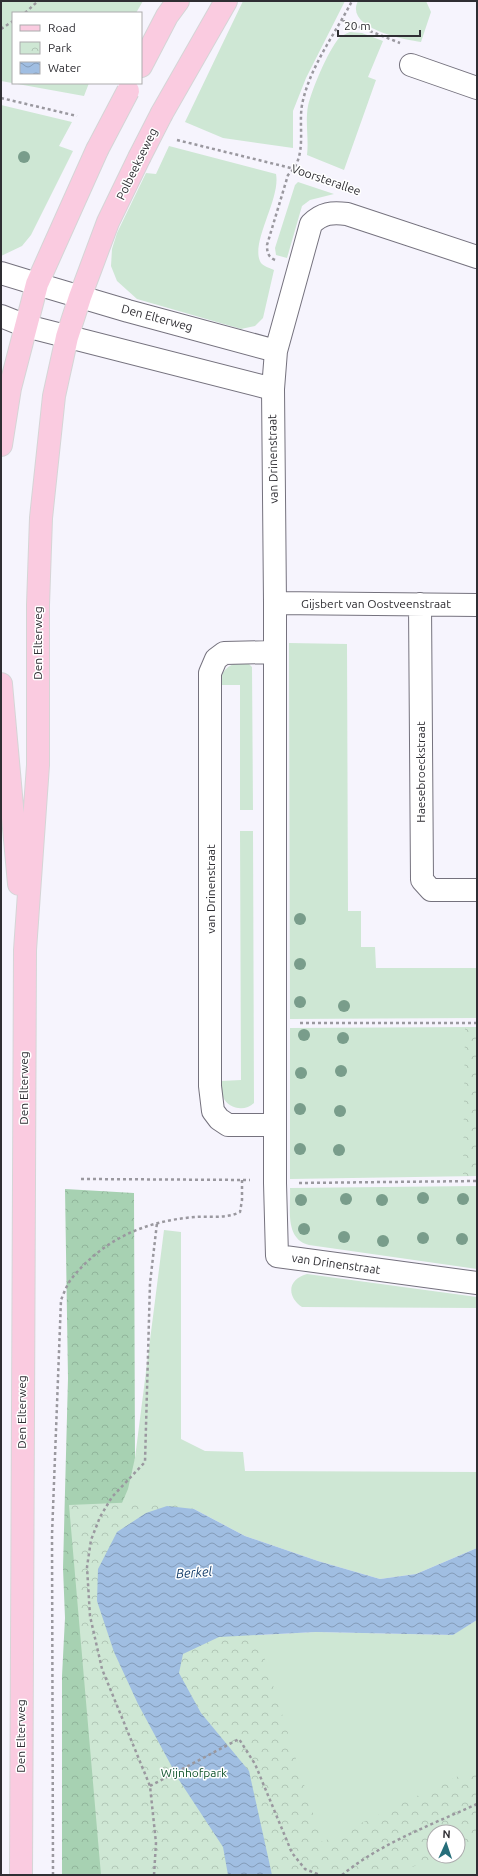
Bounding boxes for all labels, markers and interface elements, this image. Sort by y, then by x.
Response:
legend [12,12,142,84]
scale bar [338,12,420,38]
text: 20 m [344,19,371,32]
text: Road [48,21,76,34]
text: Park [48,41,72,54]
text: Water [48,61,81,74]
street label: Polbeekseweg [114,126,160,202]
street label: Voorsterallee [290,162,363,197]
street label: Den Elterweg [120,302,194,333]
street label: van Drinenstraat [265,414,280,504]
street label: Gijsbert van Oostveenstraat [301,597,451,610]
street label: Den Elterweg [31,606,44,680]
street label: Haesebroeckstraat [414,721,427,823]
street label: van Drinenstraat [204,844,217,934]
street label: Den Elterweg [17,1051,30,1125]
street label: van Drinenstraat [291,1251,382,1276]
street label: Den Elterweg [15,1375,28,1449]
water label: Berkel [175,1564,213,1580]
street label: Den Elterweg [14,1699,27,1773]
park label: Wijnhofpark [161,1766,227,1779]
north arrow [426,1824,466,1864]
text: N [442,1828,451,1840]

